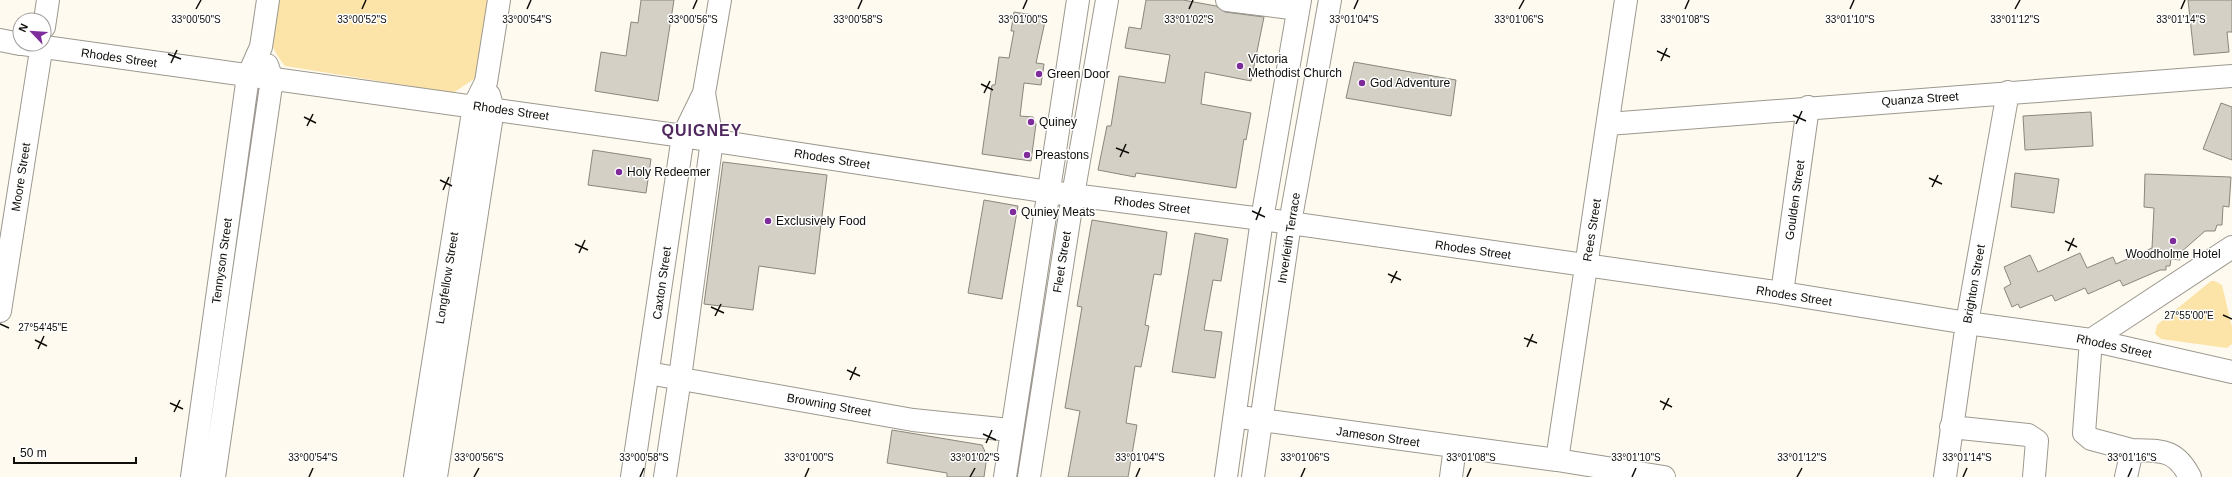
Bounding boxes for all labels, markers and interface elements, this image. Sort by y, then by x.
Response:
north arrow [12,12,52,52]
text: 33°00'50"S [171,14,221,25]
text: 33°00'52"S [337,14,387,25]
text: 33°00'54"S [502,14,552,25]
text: 33°00'56"S [668,14,718,25]
text: 33°00'58"S [833,14,883,25]
text: 33°01'00"S [998,14,1048,25]
text: 33°01'02"S [1164,14,1214,25]
text: 33°01'04"S [1329,14,1379,25]
text: 33°01'06"S [1494,14,1544,25]
text: 33°01'08"S [1660,14,1710,25]
text: 33°01'10"S [1825,14,1875,25]
text: 33°01'12"S [1990,14,2040,25]
text: 33°01'14"S [2156,14,2206,25]
text: N [16,22,30,34]
street label: Rhodes Street [80,46,159,70]
place label: Victoria Methodist Church [1248,52,1342,80]
marker: Victoria Methodist Church [1235,61,1245,71]
place label: Green Door [1047,67,1110,81]
marker: Green Door [1034,69,1044,79]
place label: God Adventure [1370,76,1450,90]
marker: God Adventure [1357,78,1367,88]
street label: Quanza Street [1881,89,1960,109]
street label: Rhodes Street [472,99,551,123]
place label: Quiney [1039,115,1077,129]
marker: Quiney [1026,117,1036,127]
district label: QUIGNEY [662,122,742,139]
street label: Moore Street [9,141,33,212]
street label: Rhodes Street [793,146,872,172]
place label: Preastons [1035,148,1089,162]
marker: Preastons [1022,150,1032,160]
street label: Goulden Street [1782,158,1808,241]
place label: Holy Redeemer [627,165,710,179]
marker: Holy Redeemer [614,167,624,177]
street label: Inverleith Terrace [1275,191,1303,284]
street label: Rhodes Street [1113,193,1192,217]
street label: Rees Street [1580,197,1604,262]
place label: Quniey Meats [1021,205,1095,219]
marker: Quniey Meats [1008,207,1018,217]
place label: Exclusively Food [776,214,866,228]
street label: Tennyson Street [209,216,235,305]
marker: Exclusively Food [763,216,773,226]
street label: Longfellow Street [433,230,461,325]
street label: Fleet Street [1050,230,1074,294]
marker: Woodholme Hotel [2168,236,2178,246]
street label: Rhodes Street [1434,238,1513,262]
street label: Brighton Street [1960,243,1988,325]
street label: Caxton Street [650,245,674,320]
place label: Woodholme Hotel [2125,247,2221,261]
street label: Rhodes Street [1755,283,1834,309]
text: 27°55'00"E [2164,310,2214,321]
text: 27°54'45"E [18,322,68,333]
street label: Rhodes Street [2075,331,2154,361]
street label: Browning Street [786,391,873,419]
street label: Jameson Street [1335,424,1421,450]
scale bar [14,439,136,465]
text: 50 m [20,446,47,460]
text: 33°00'54"S [288,452,338,463]
text: 33°00'56"S [454,452,504,463]
text: 33°00'58"S [619,452,669,463]
text: 33°01'00"S [784,452,834,463]
text: 33°01'02"S [950,452,1000,463]
text: 33°01'04"S [1115,452,1165,463]
text: 33°01'06"S [1280,452,1330,463]
text: 33°01'08"S [1446,452,1496,463]
text: 33°01'10"S [1611,452,1661,463]
text: 33°01'12"S [1777,452,1827,463]
text: 33°01'14"S [1942,452,1992,463]
text: 33°01'16"S [2107,452,2157,463]

